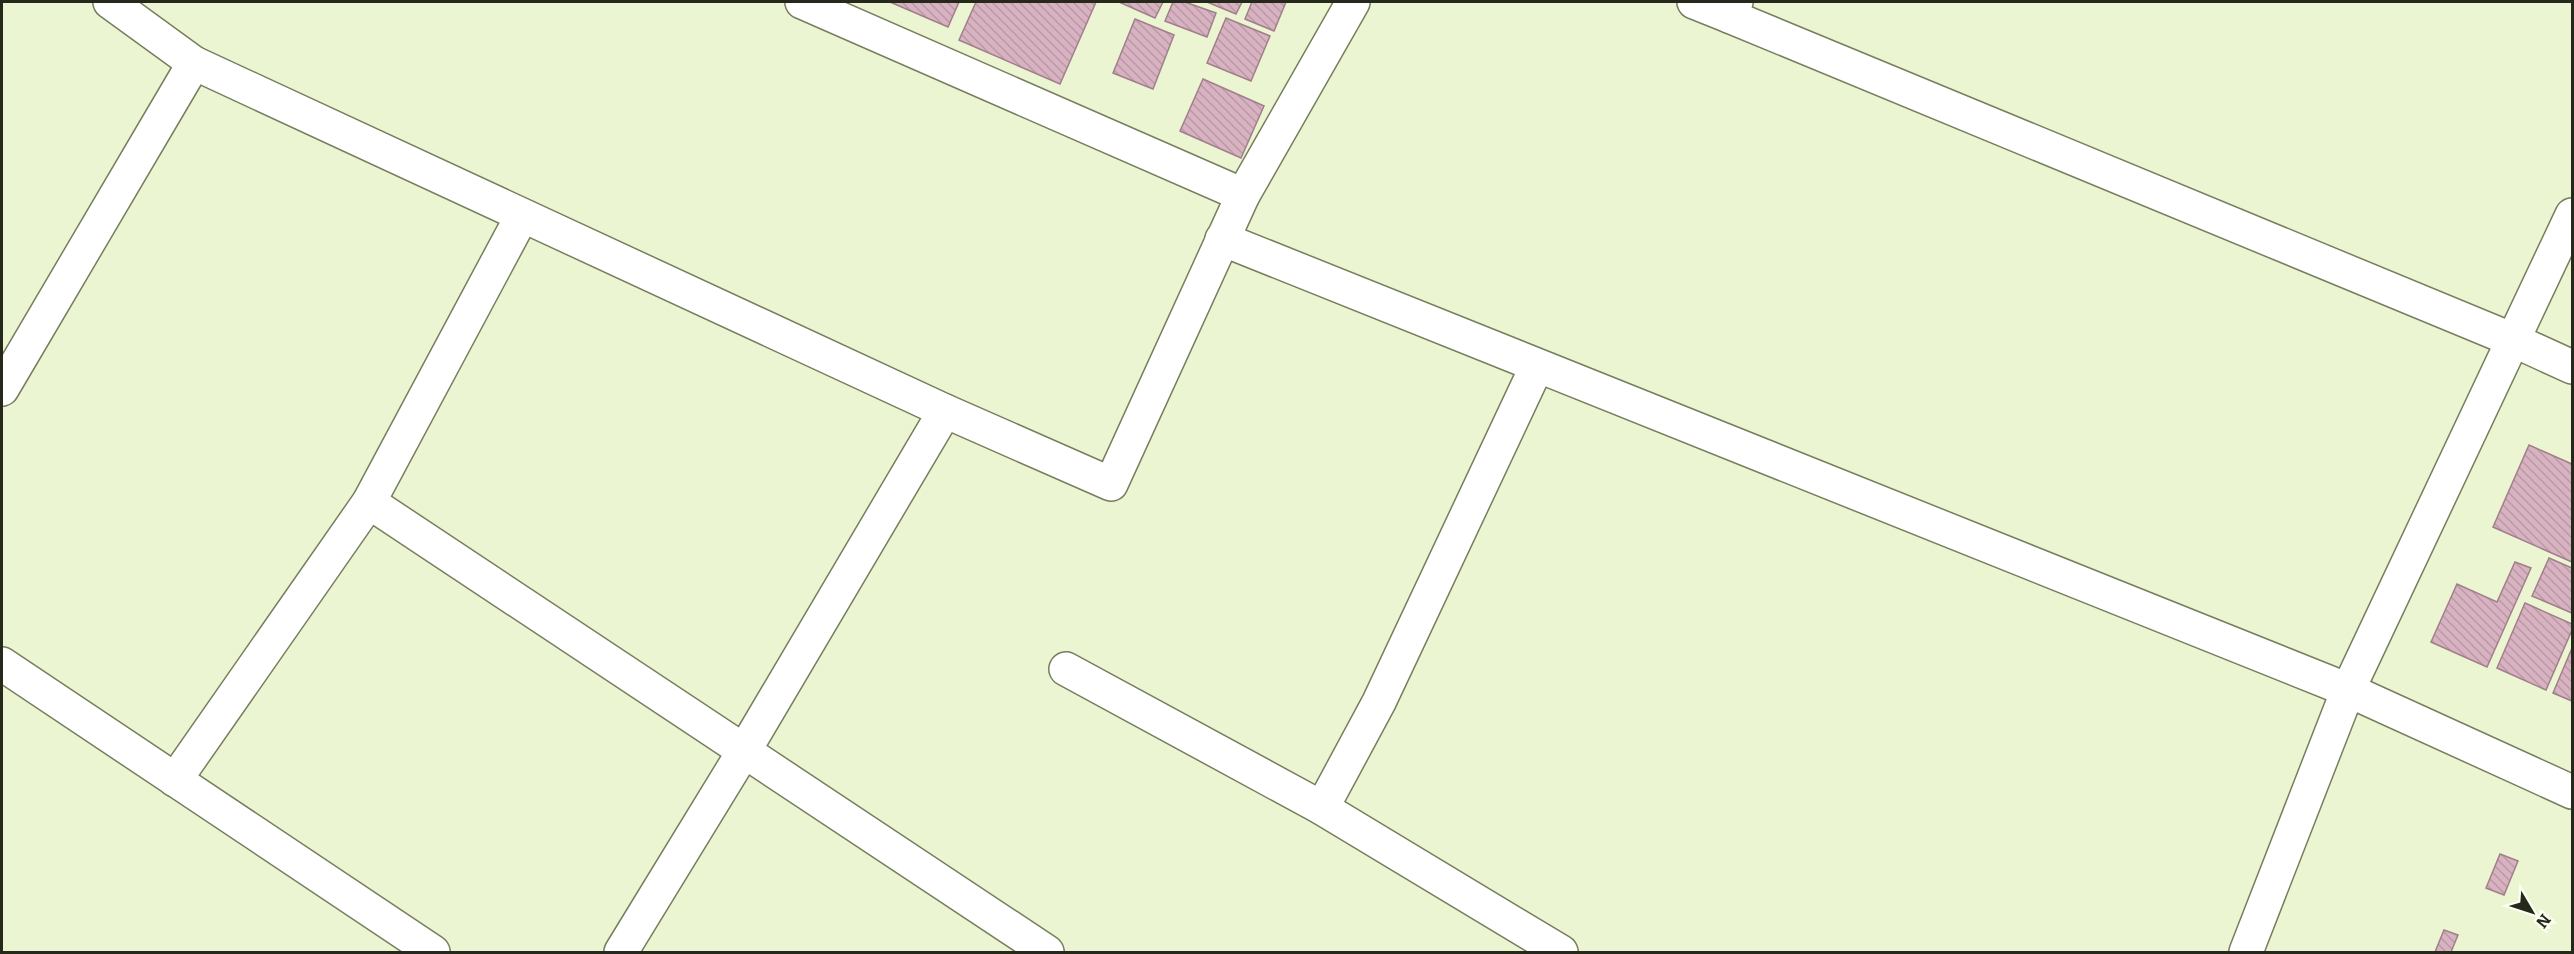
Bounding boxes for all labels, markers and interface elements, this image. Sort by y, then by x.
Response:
north arrow [2502,882,2562,942]
text: N [2532,910,2555,932]

